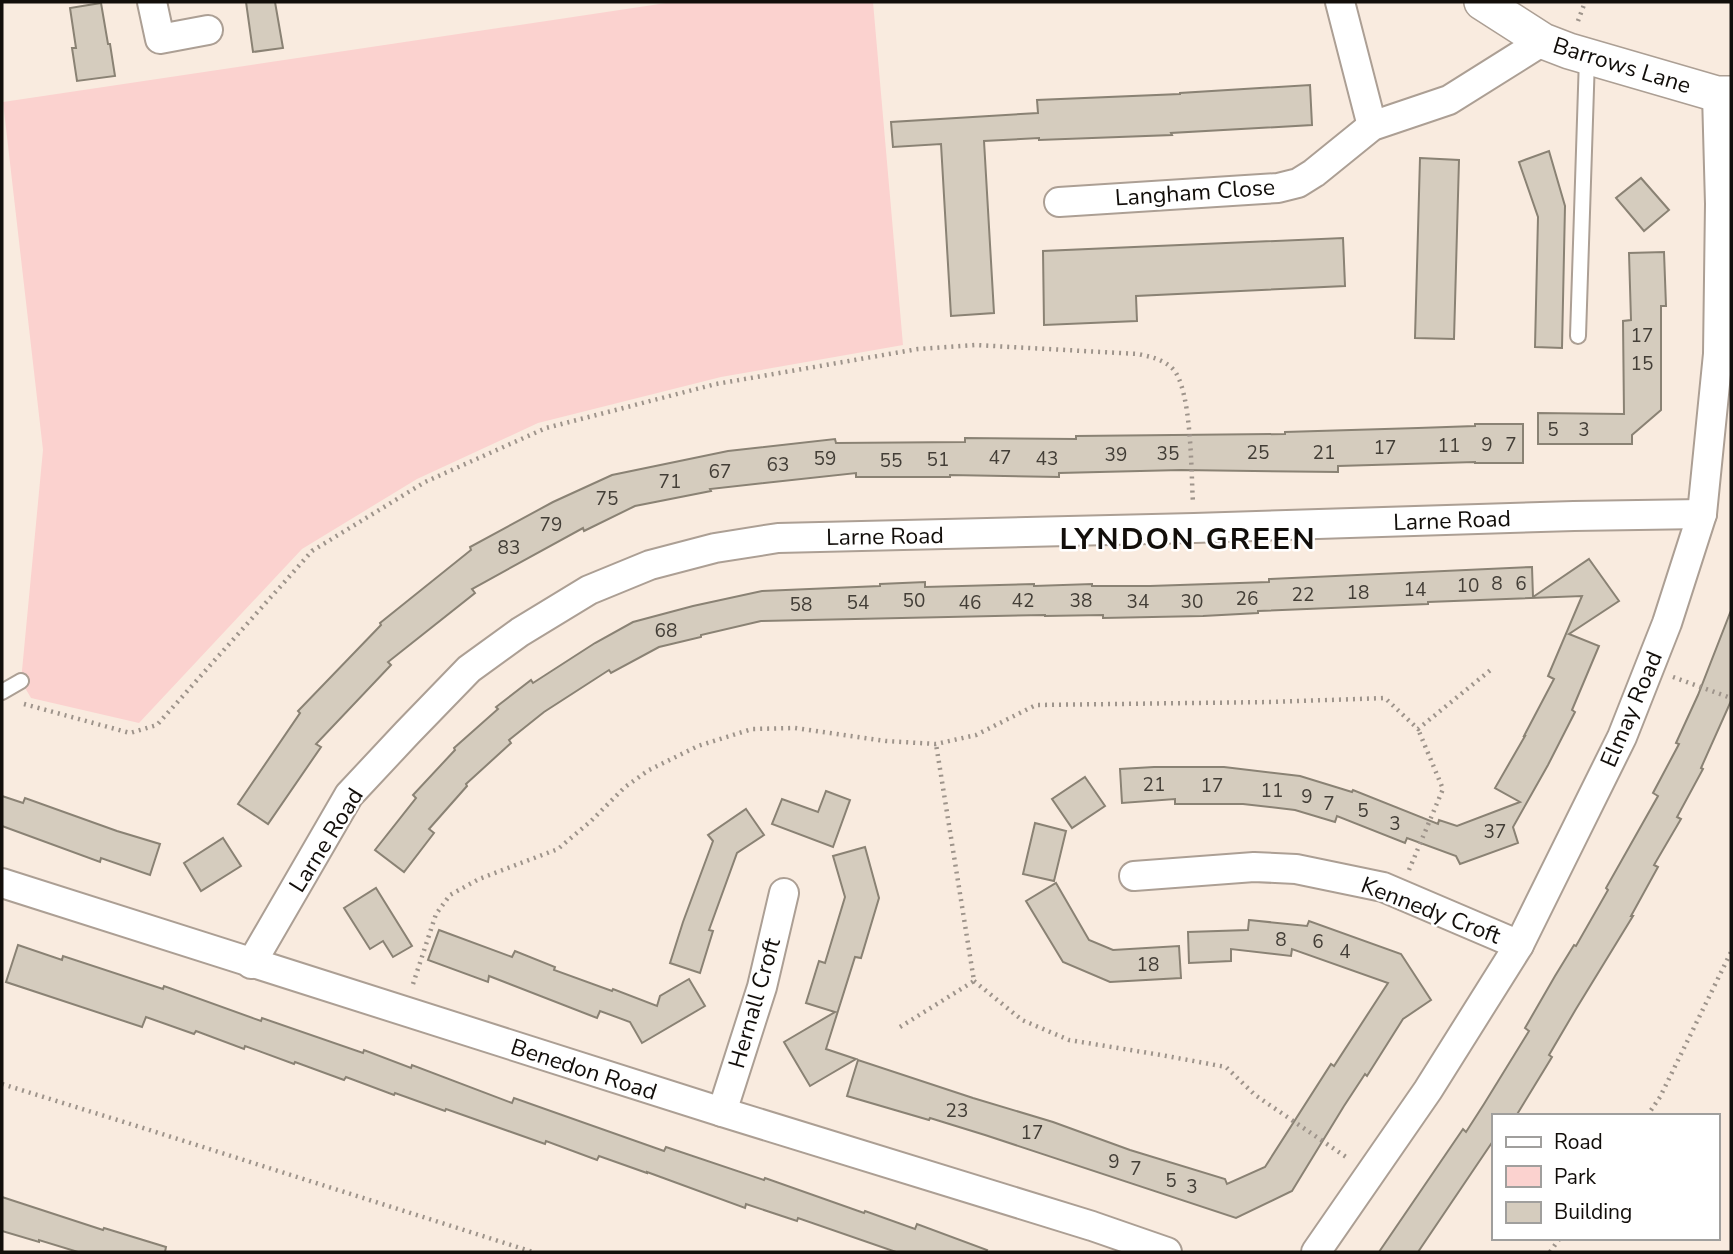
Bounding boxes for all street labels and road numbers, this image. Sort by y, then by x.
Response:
street label: Barrows Lane [1549,30,1695,101]
street label: Langham Close [1114,171,1276,214]
street label: Larne Road [1393,503,1511,538]
street label: Larne Road [826,520,944,553]
street label: Elmay Road [1593,646,1670,772]
street label: Larne Road [282,782,371,898]
street label: Kennedy Croft [1357,870,1506,952]
street label: Hernall Croft [721,933,788,1072]
street label: Benedon Road [507,1031,661,1108]

